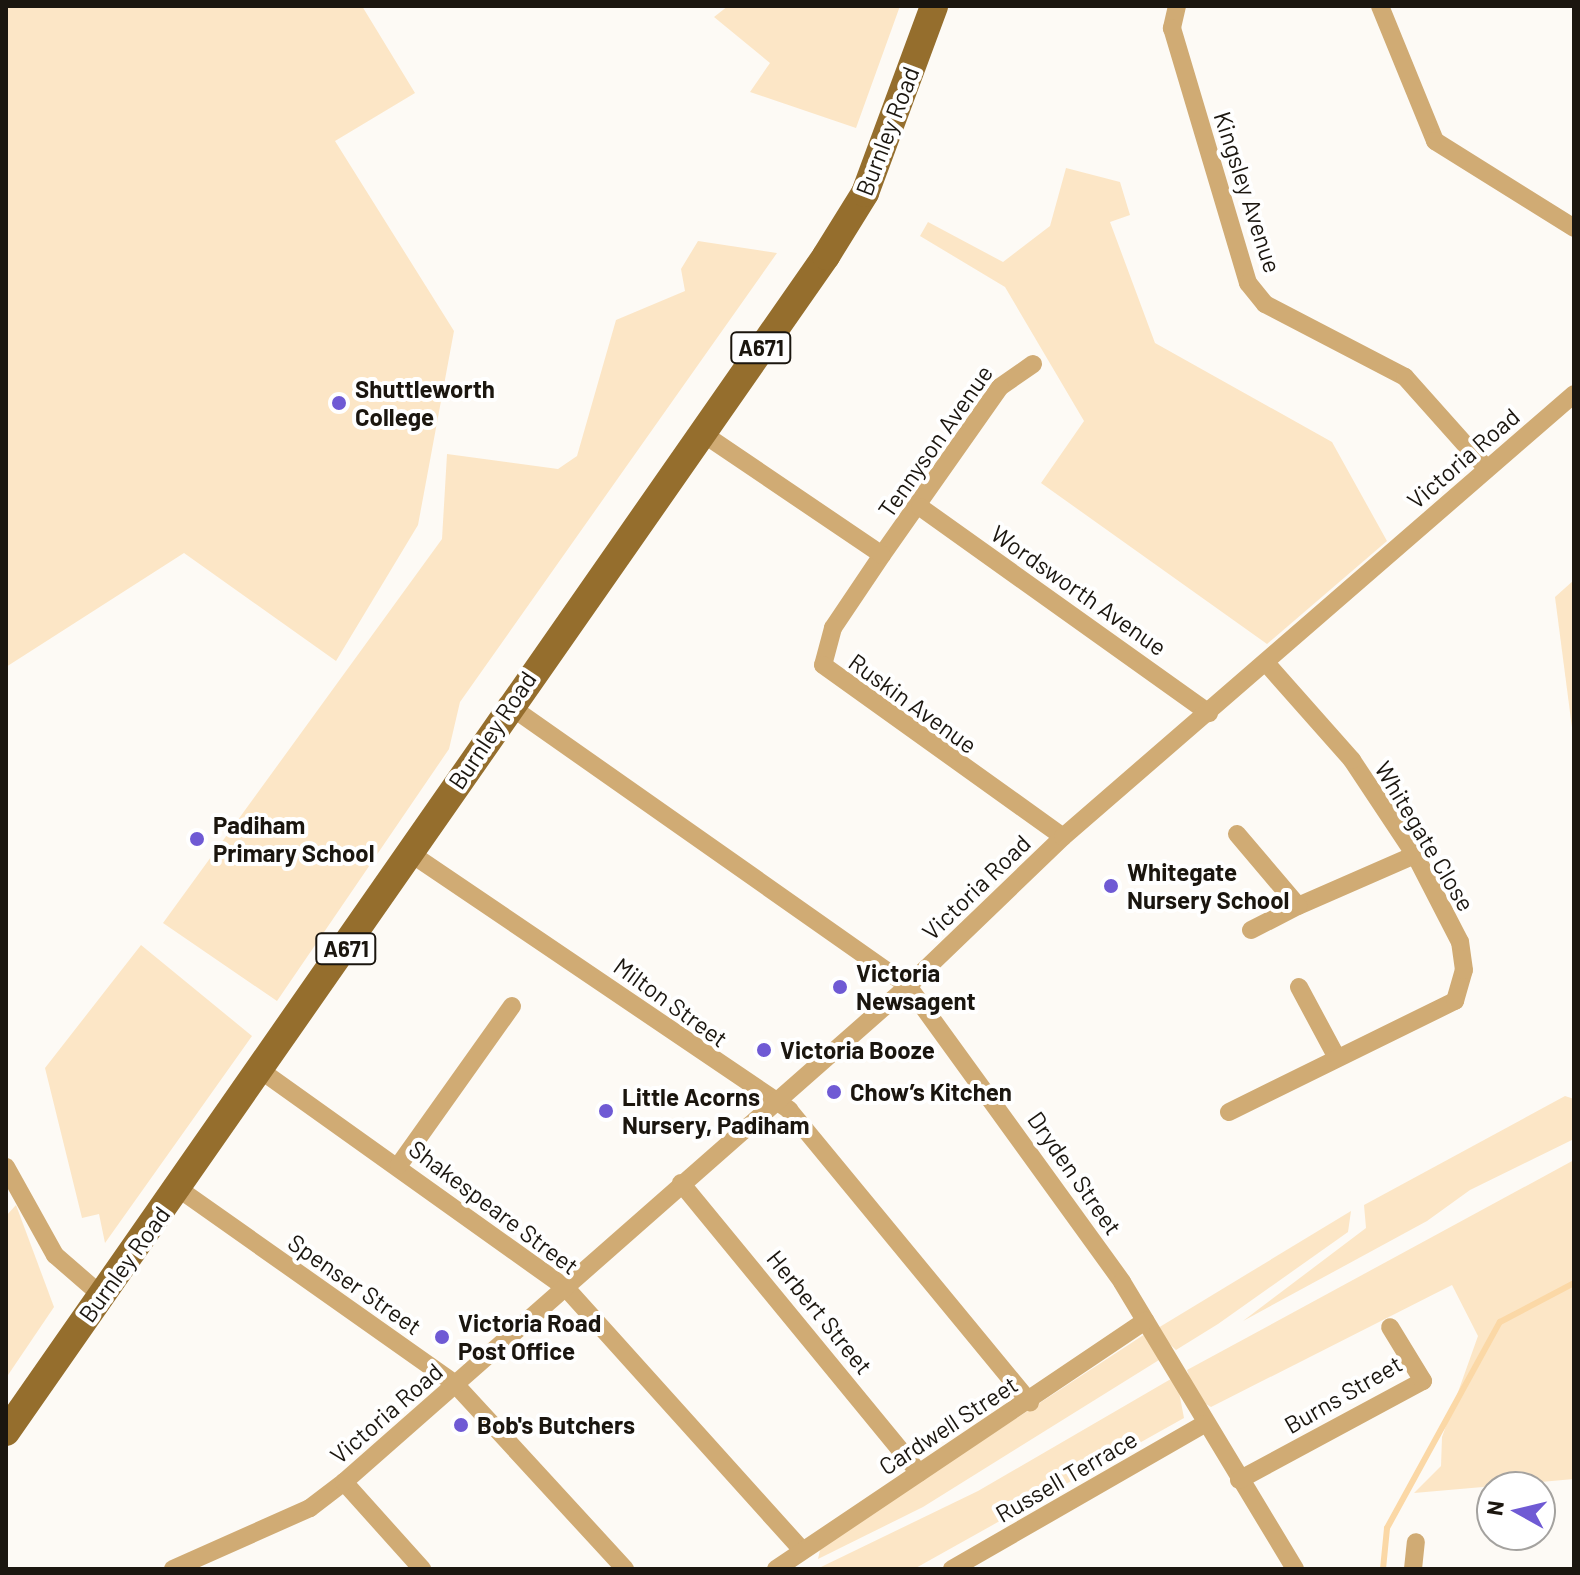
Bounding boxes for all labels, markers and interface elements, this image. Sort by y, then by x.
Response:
street label: Burnley Road [849,62,925,200]
street label: Kingsley Avenue [1208,108,1288,276]
road number: A671 [729,330,793,366]
street label: Tennyson Avenue [872,359,998,523]
place label: Shuttleworth College [355,375,495,431]
marker: Shuttleworth College [330,394,348,412]
street label: Victoria Road [1401,401,1525,515]
street label: Wordsworth Avenue [986,519,1172,661]
street label: Ruskin Avenue [843,647,983,759]
street label: Burnley Road [442,666,542,794]
street label: Whitegate Close [1369,756,1481,916]
place label: Padiham Primary School [213,811,375,867]
street label: Victoria Road [916,828,1036,946]
marker: Padiham Primary School [188,830,206,848]
place label: Whitegate Nursery School [1127,858,1289,914]
marker: Whitegate Nursery School [1102,877,1120,895]
road number: A671 [314,931,378,967]
street label: Milton Street [609,951,733,1053]
place label: Victoria Newsagent [856,959,976,1015]
marker: Victoria Newsagent [831,978,849,996]
place label: Victoria Booze [780,1036,935,1064]
marker: Victoria Booze [755,1041,773,1059]
place label: Chow’s Kitchen [850,1078,1012,1106]
place label: Little Acorns Nursery, Padiham [622,1083,809,1139]
marker: Chow’s Kitchen [825,1083,843,1101]
marker: Little Acorns Nursery, Padiham [597,1102,615,1120]
street label: Dryden Street [1022,1106,1128,1240]
street label: Shakespeare Street [404,1134,584,1280]
street label: Burnley Road [72,1200,176,1328]
street label: Spenser Street [283,1227,427,1341]
street label: Herbert Street [761,1244,879,1380]
place label: Victoria Road Post Office [458,1309,601,1365]
marker: Victoria Road Post Office [433,1328,451,1346]
street label: Burns Street [1279,1349,1407,1439]
street label: Victoria Road [324,1356,448,1470]
street label: Cardwell Street [873,1370,1023,1480]
place label: Bob's Butchers [477,1411,635,1439]
marker: Bob's Butchers [452,1416,470,1434]
street label: Russell Terrace [990,1424,1142,1528]
north arrow [1476,1471,1556,1551]
text: N [1480,1499,1508,1517]

